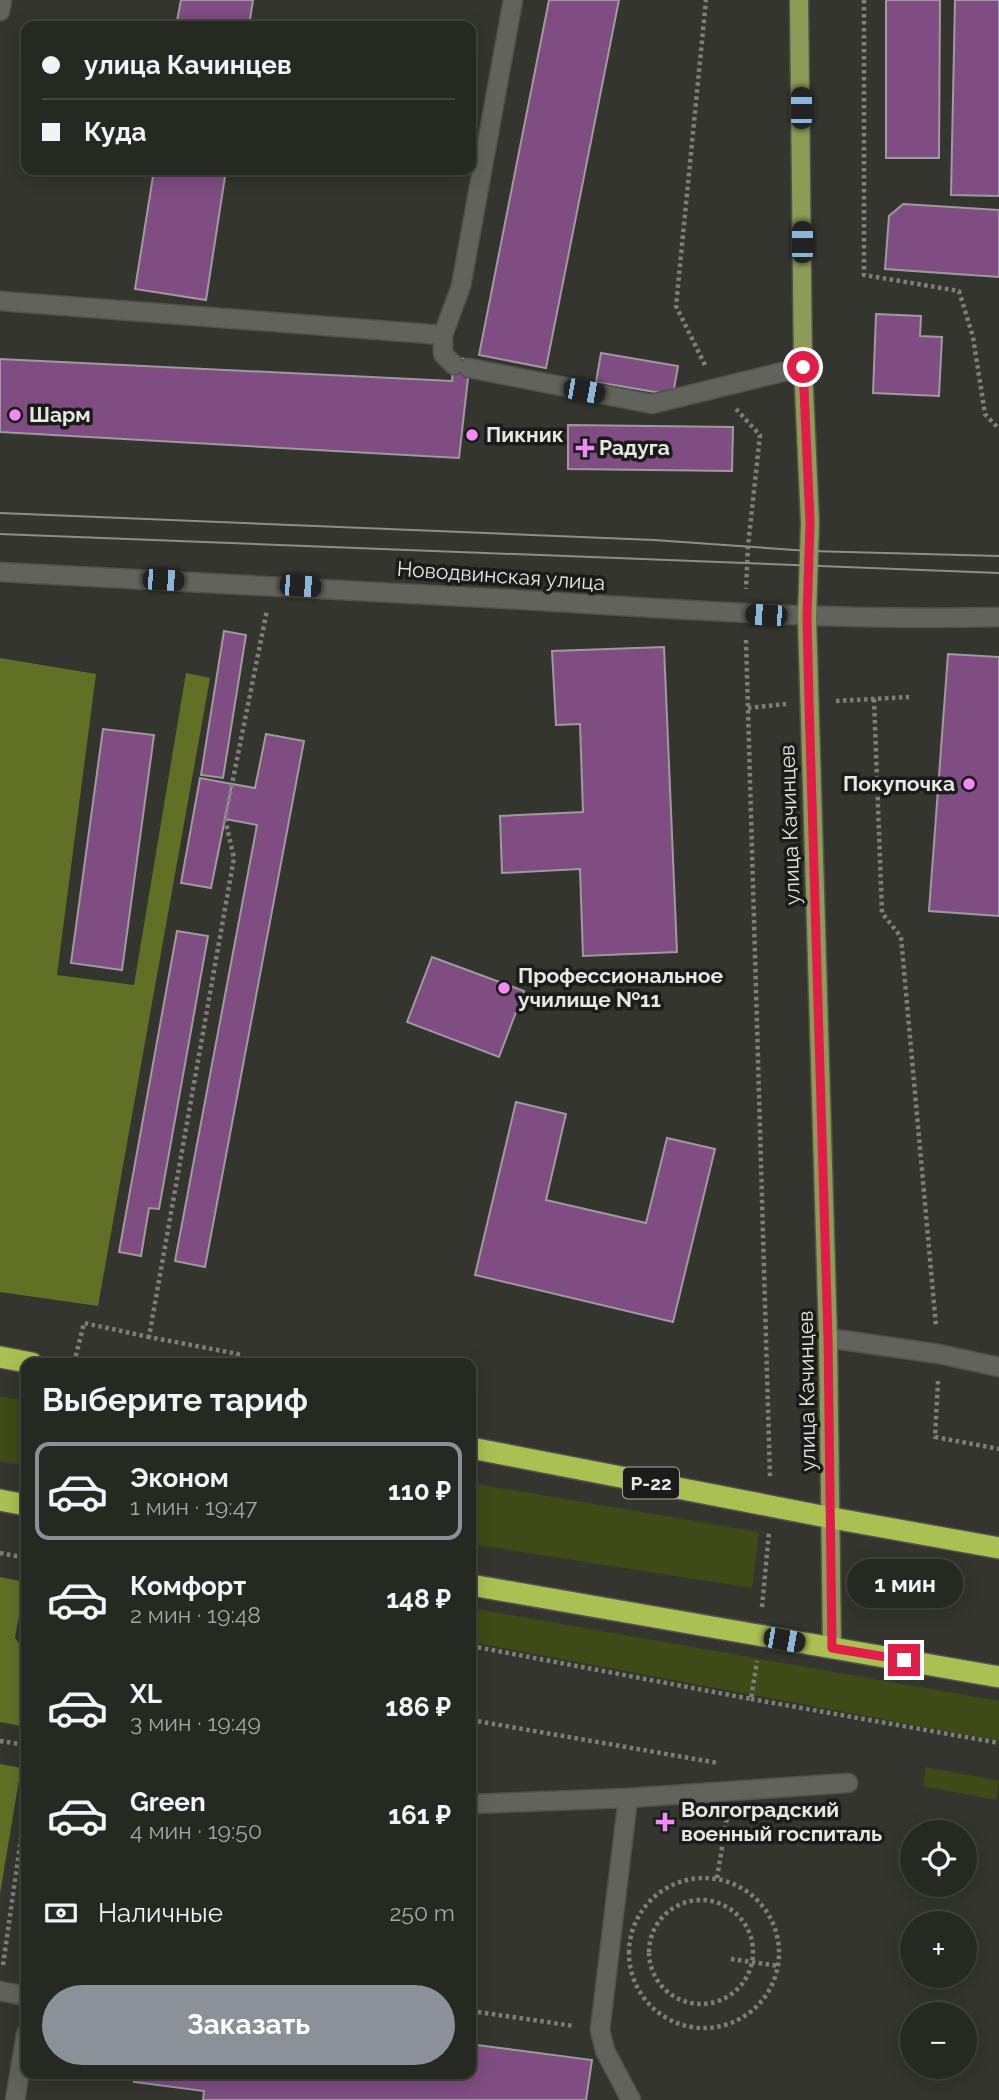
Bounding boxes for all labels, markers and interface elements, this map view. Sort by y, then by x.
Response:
text: улица Качинцев [84,50,292,80]
car [791,87,812,129]
text: Куда [84,117,147,147]
car [792,221,813,263]
route start [787,351,819,383]
car [562,377,607,405]
place label: Шарм [29,402,91,427]
marker: Шарм [7,407,23,423]
place label: Пикник [486,422,564,447]
marker: Пикник [464,427,480,443]
place label: Радуга [599,435,670,460]
marker: Радуга [577,440,593,456]
street label: Новодвинская улица [396,556,606,595]
car [142,568,185,592]
car [279,574,322,598]
car [745,603,788,627]
street label: улица Качинцев [774,744,805,906]
place label: Покупочка [843,771,955,796]
marker: Покупочка [961,776,977,792]
place label: Профессиональное училище №11 [518,963,723,1012]
marker: Профессиональное училище №11 [496,980,512,996]
street label: улица Качинцев [793,1310,820,1472]
text: Выберите тариф [42,1381,308,1418]
icon: car [46,1460,109,1523]
text: Эконом [130,1463,229,1493]
road number: Р-22 [623,1468,679,1498]
text: 110 ₽ [388,1476,451,1506]
text: 1 мин · 19:47 [130,1493,257,1520]
callout: 1 мин [846,1558,962,1608]
icon: car [46,1568,109,1631]
text: 1 мин [874,1570,936,1597]
text: Комфорт [130,1571,246,1601]
text: 148 ₽ [386,1584,451,1614]
text: 2 мин · 19:48 [130,1601,261,1628]
car [762,1626,807,1654]
route end [888,1644,920,1676]
icon: car [46,1676,109,1739]
text: XL [130,1679,162,1709]
text: 186 ₽ [385,1692,451,1722]
text: 3 мин · 19:49 [130,1709,261,1736]
icon: car [46,1784,109,1847]
text: Green [130,1787,206,1817]
place label: Волгоградский военный госпиталь [681,1797,882,1846]
text: 161 ₽ [388,1800,451,1830]
marker: Волгоградский военный госпиталь [655,1812,675,1832]
text: 4 мин · 19:50 [130,1817,262,1844]
map controls [900,1820,977,2079]
button: locate [900,1820,977,1897]
icon: cash [42,1894,80,1932]
text: Наличные [98,1898,223,1928]
text: 250 m [389,1899,455,1926]
button: + [900,1911,977,1988]
button: Заказать [42,1985,455,2065]
button: − [900,2002,977,2079]

